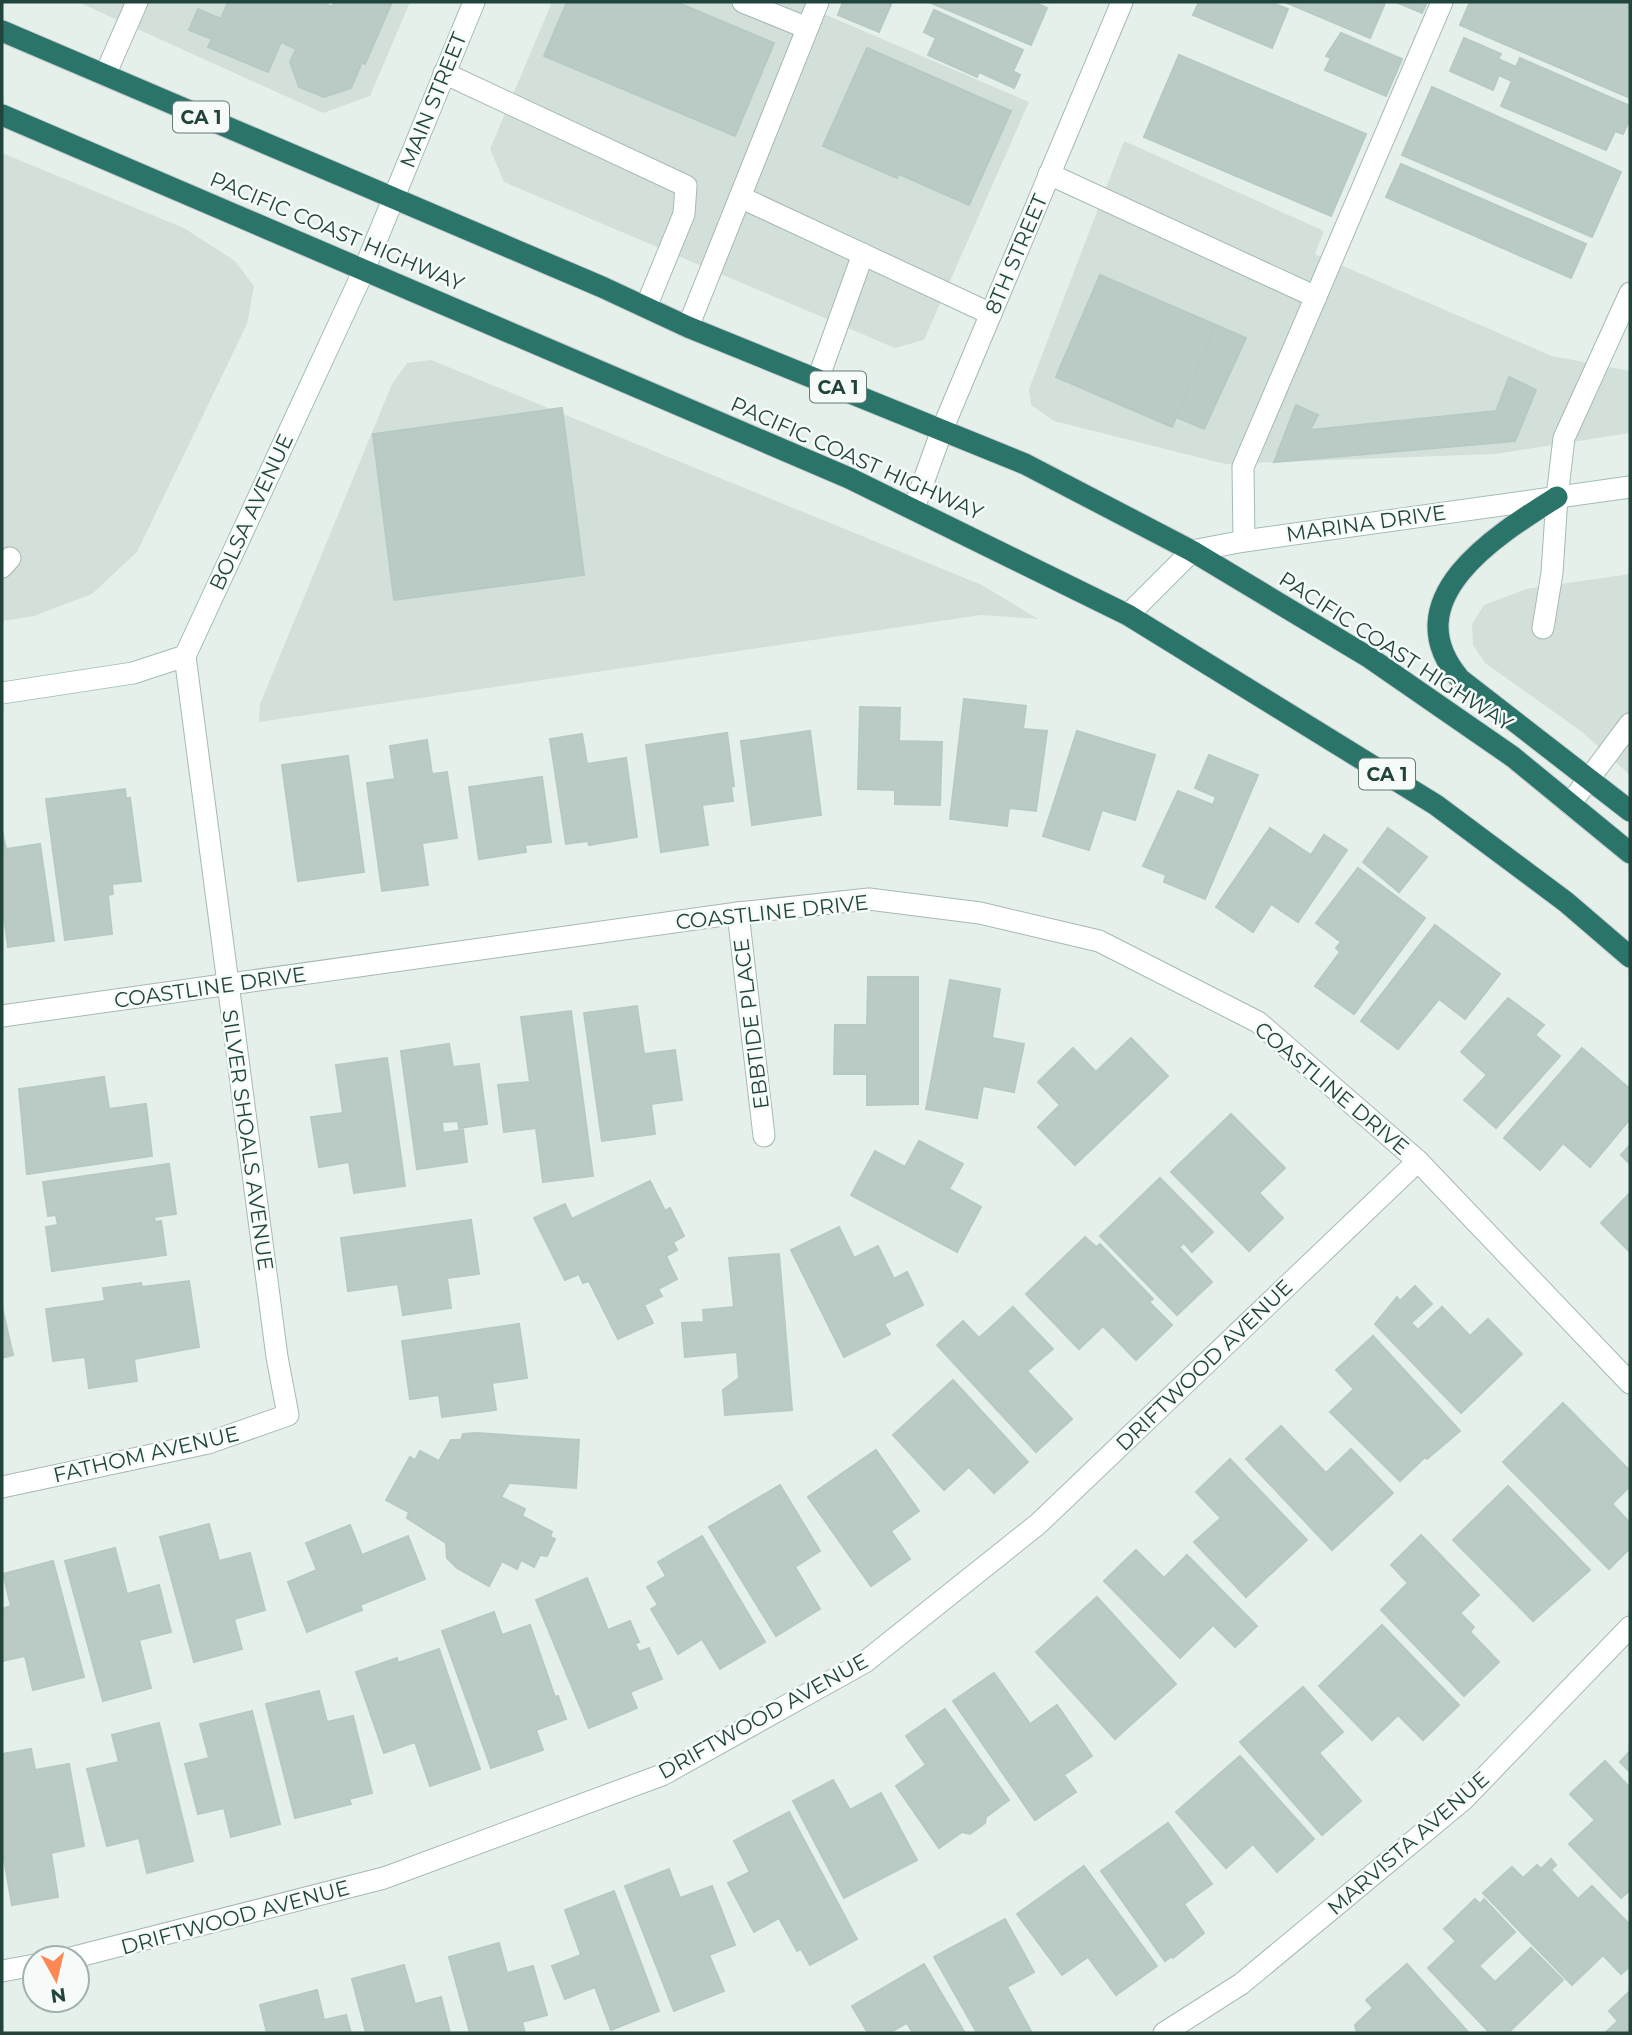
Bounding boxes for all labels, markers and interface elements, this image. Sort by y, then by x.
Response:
street label: MAIN STREET [394,29,472,171]
road number: CA 1 [173,102,229,132]
street label: PACIFIC COAST HIGHWAY [206,166,468,296]
street label: 8TH STREET [980,190,1052,318]
road number: CA 1 [810,372,866,402]
street label: PACIFIC COAST HIGHWAY [727,391,988,525]
street label: BOLSA AVENUE [204,430,298,594]
street label: MARINA DRIVE [1284,499,1448,547]
street label: PACIFIC COAST HIGHWAY [1274,566,1518,736]
road number: CA 1 [1359,758,1415,790]
street label: COASTLINE DRIVE [674,889,870,935]
street label: EBBTIDE PLACE [728,937,774,1111]
street label: COASTLINE DRIVE [112,961,308,1013]
street label: SILVER SHOALS AVENUE [217,1008,279,1272]
street label: COASTLINE DRIVE [1250,1016,1414,1160]
street label: DRIFTWOOD AVENUE [1111,1274,1297,1456]
street label: FATHOM AVENUE [51,1420,241,1488]
street label: DRIFTWOOD AVENUE [654,1648,872,1784]
street label: MARVISTA AVENUE [1322,1766,1494,1920]
street label: DRIFTWOOD AVENUE [118,1874,352,1960]
north arrow [21,1944,91,2014]
text: N [49,1983,68,2008]

